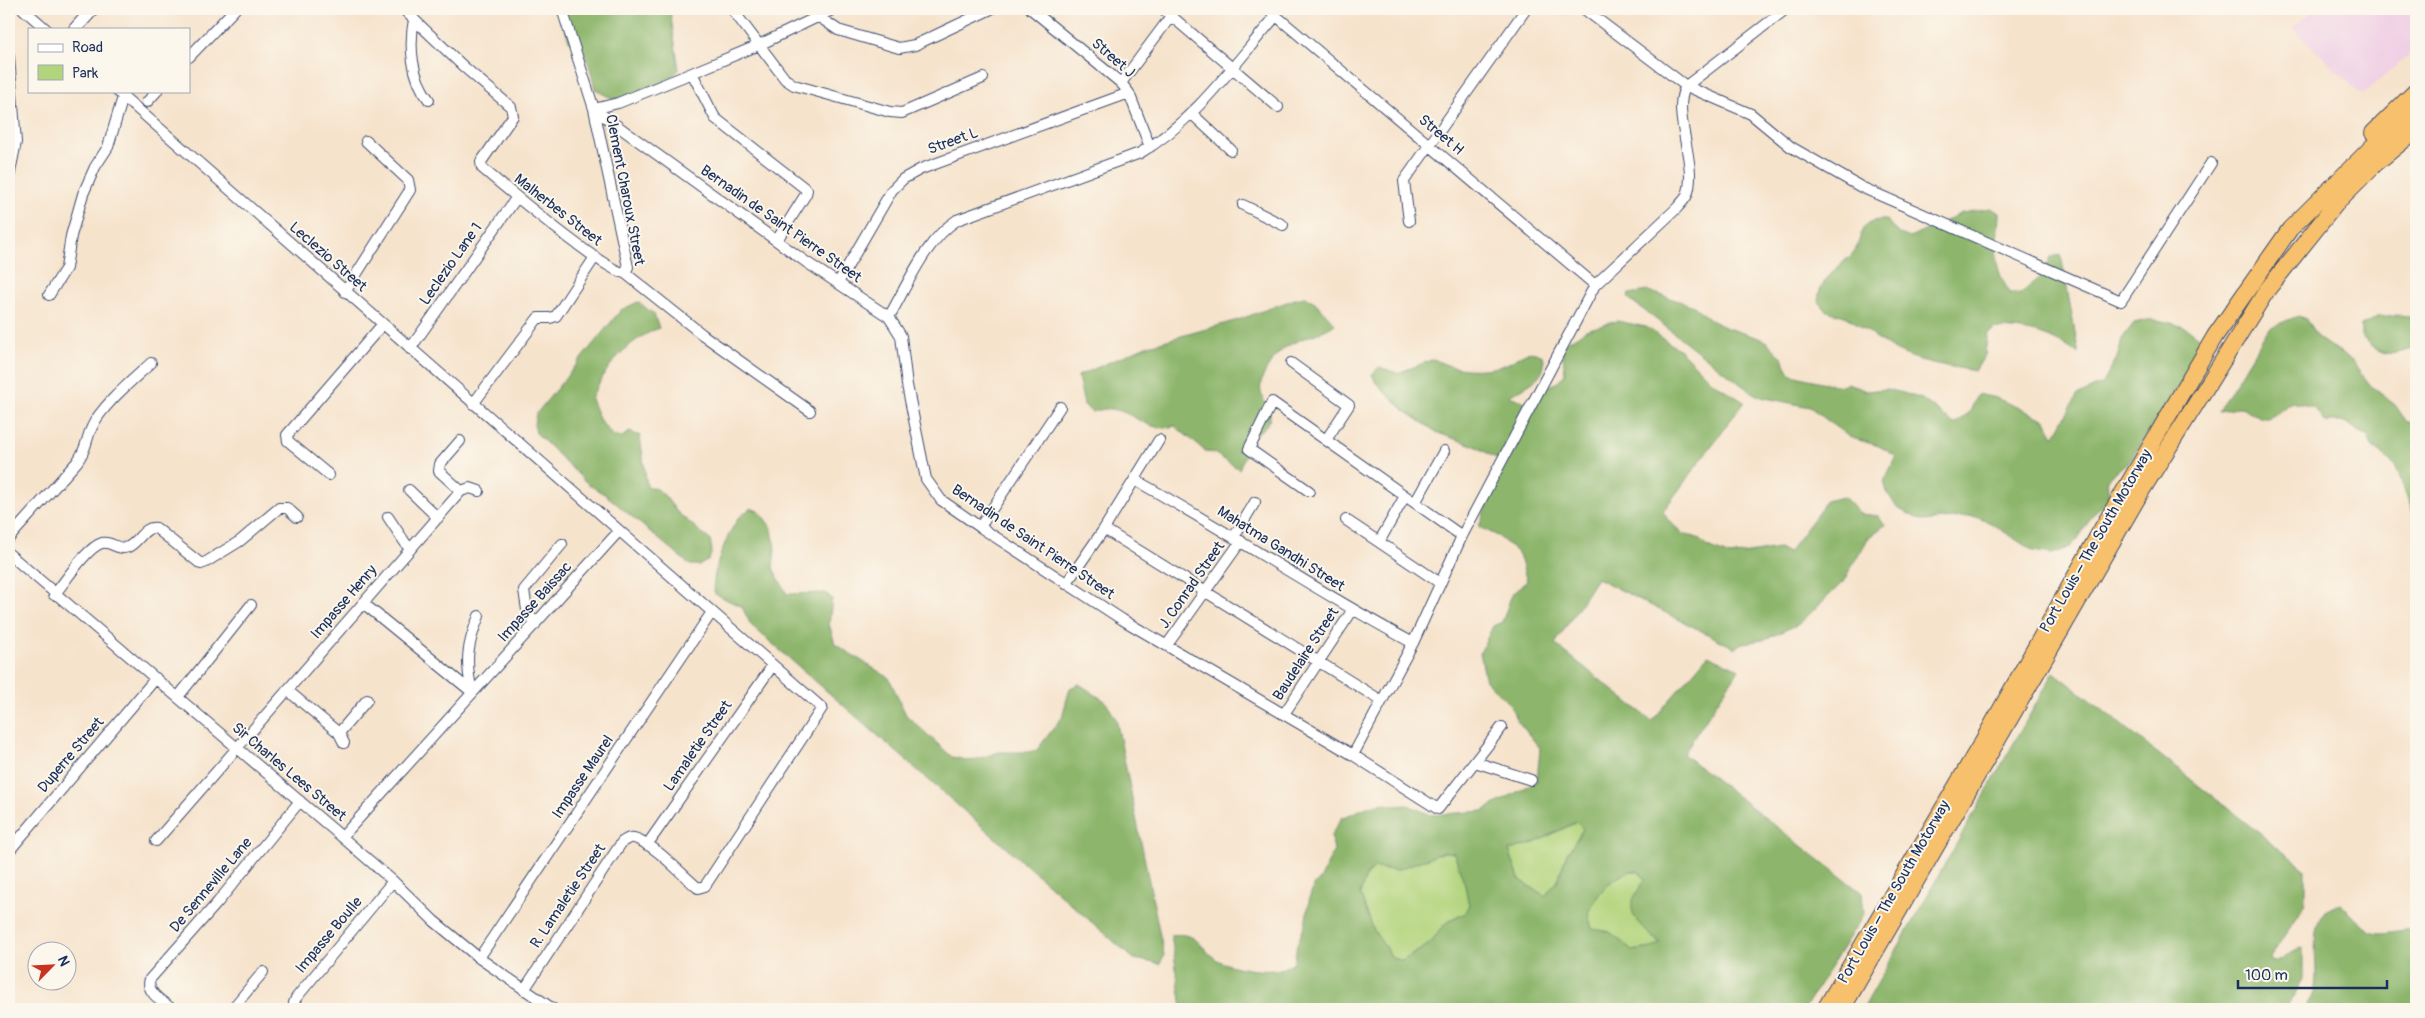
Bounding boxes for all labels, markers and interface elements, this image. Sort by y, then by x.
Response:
legend [28,28,190,92]
street label: Street J [1087,34,1139,82]
text: Road [72,38,103,57]
text: Park [72,64,99,83]
street label: Street H [1414,111,1468,159]
street label: Clement Charoux Street [601,113,649,268]
street label: Street L [925,123,981,159]
street label: Bernadin de Saint Pierre Street [697,161,866,288]
street label: Malherbes Street [510,170,607,251]
street label: Leclezio Street [285,218,372,297]
street label: Leclezio Lane 1 [416,219,486,309]
street label: Port Louis – The South Motorway [2036,446,2157,636]
street label: Bernadin de Saint Pierre Street [948,480,1119,604]
street label: Mahatma Gandhi Street [1214,502,1349,597]
street label: J. Conrad Street [1155,537,1230,632]
street label: Impasse Baissac [494,558,576,646]
street label: Impasse Henry [307,561,382,643]
street label: Baudelaire Street [1269,603,1344,704]
street label: Lamaletie Street [660,696,737,795]
street label: Duperre Street [34,713,109,797]
street label: Sir Charles Lees Street [228,719,351,826]
street label: Impasse Maurel [548,732,618,822]
street label: Port Louis – The South Motorway [1834,797,1955,987]
street label: De Senneville Lane [166,833,257,936]
street label: R. Lamaletie Street [526,839,611,952]
street label: Impasse Boulle [291,892,367,977]
north arrow [28,940,78,990]
text: N [54,953,73,969]
scale bar [2238,958,2386,990]
text: 100 m [2245,966,2288,985]

